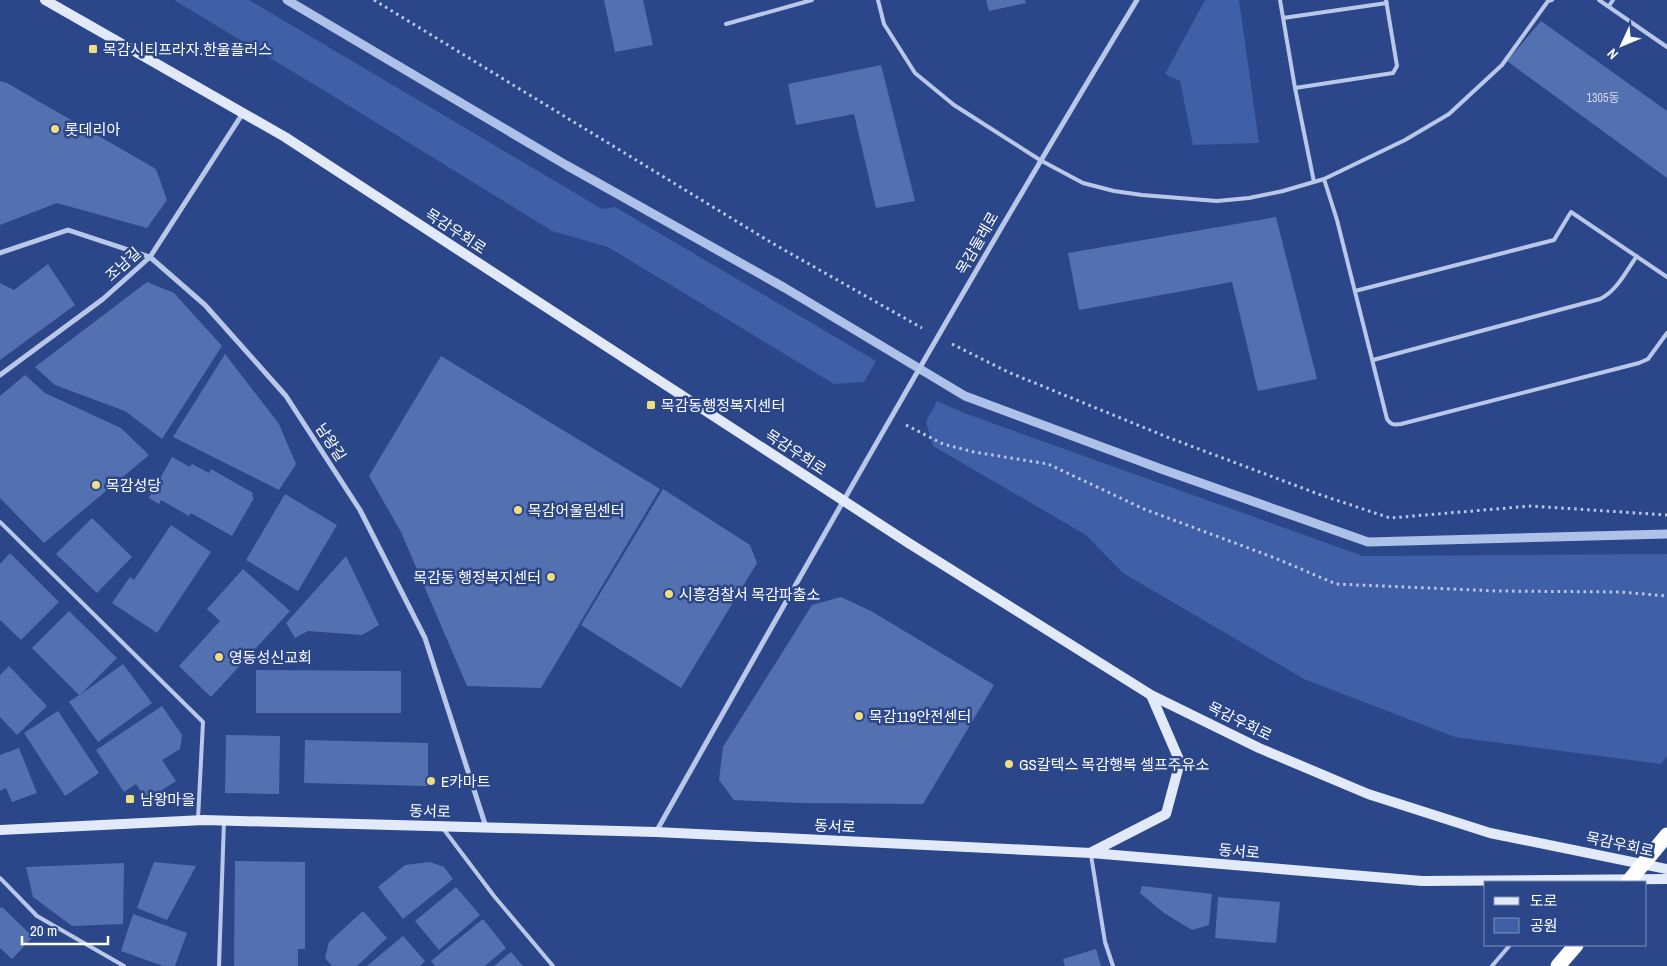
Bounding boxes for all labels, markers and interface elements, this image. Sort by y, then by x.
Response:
north arrow [1597,20,1647,70]
place label: 목감시티프라자.한울플러스 [103,39,272,60]
marker: 목감시티프라자.한울플러스 [87,43,99,55]
text: N [1603,45,1622,63]
house number: 1305동 [1587,90,1619,106]
place label: 롯데리아 [65,119,120,140]
marker: 롯데리아 [49,123,61,135]
street label: 목감우회로 [421,203,491,259]
street label: 목감둘레로 [951,208,1003,278]
street label: 조남길 [101,242,145,286]
place label: 목감동행정복지센터 [661,395,785,416]
marker: 목감동행정복지센터 [645,399,657,411]
street label: 남왕길 [311,419,351,465]
street label: 목감우회로 [761,424,831,480]
place label: 목감성당 [106,475,161,496]
marker: 목감성당 [90,479,102,491]
place label: 목감어울림센터 [528,500,625,521]
marker: 목감어울림센터 [512,504,524,516]
place label: 목감동 행정복지센터 [413,567,541,588]
marker: 목감동 행정복지센터 [545,571,557,583]
place label: 시흥경찰서 목감파출소 [679,584,821,605]
marker: 시흥경찰서 목감파출소 [663,588,675,600]
place label: 영동성신교회 [229,647,312,668]
marker: 영동성신교회 [213,651,225,663]
street label: 목감우회로 [1204,696,1276,746]
place label: 목감119안전센터 [869,706,971,727]
marker: 목감119안전센터 [853,710,865,722]
place label: GS칼텍스 목감행복 셀프주유소 [1019,754,1209,775]
marker: GS칼텍스 목감행복 셀프주유소 [1003,758,1015,770]
place label: E카마트 [441,771,491,792]
marker: E카마트 [425,775,437,787]
place label: 남왕마을 [140,789,195,810]
marker: 남왕마을 [124,793,136,805]
street label: 동서로 [409,800,451,822]
street label: 동서로 [814,814,856,838]
street label: 목감우회로 [1584,827,1656,861]
street label: 동서로 [1217,839,1261,863]
legend [1484,881,1647,946]
text: 도로 [1530,890,1558,911]
scale bar [22,914,109,946]
text: 공원 [1530,915,1558,936]
text: 20 m [30,920,57,941]

